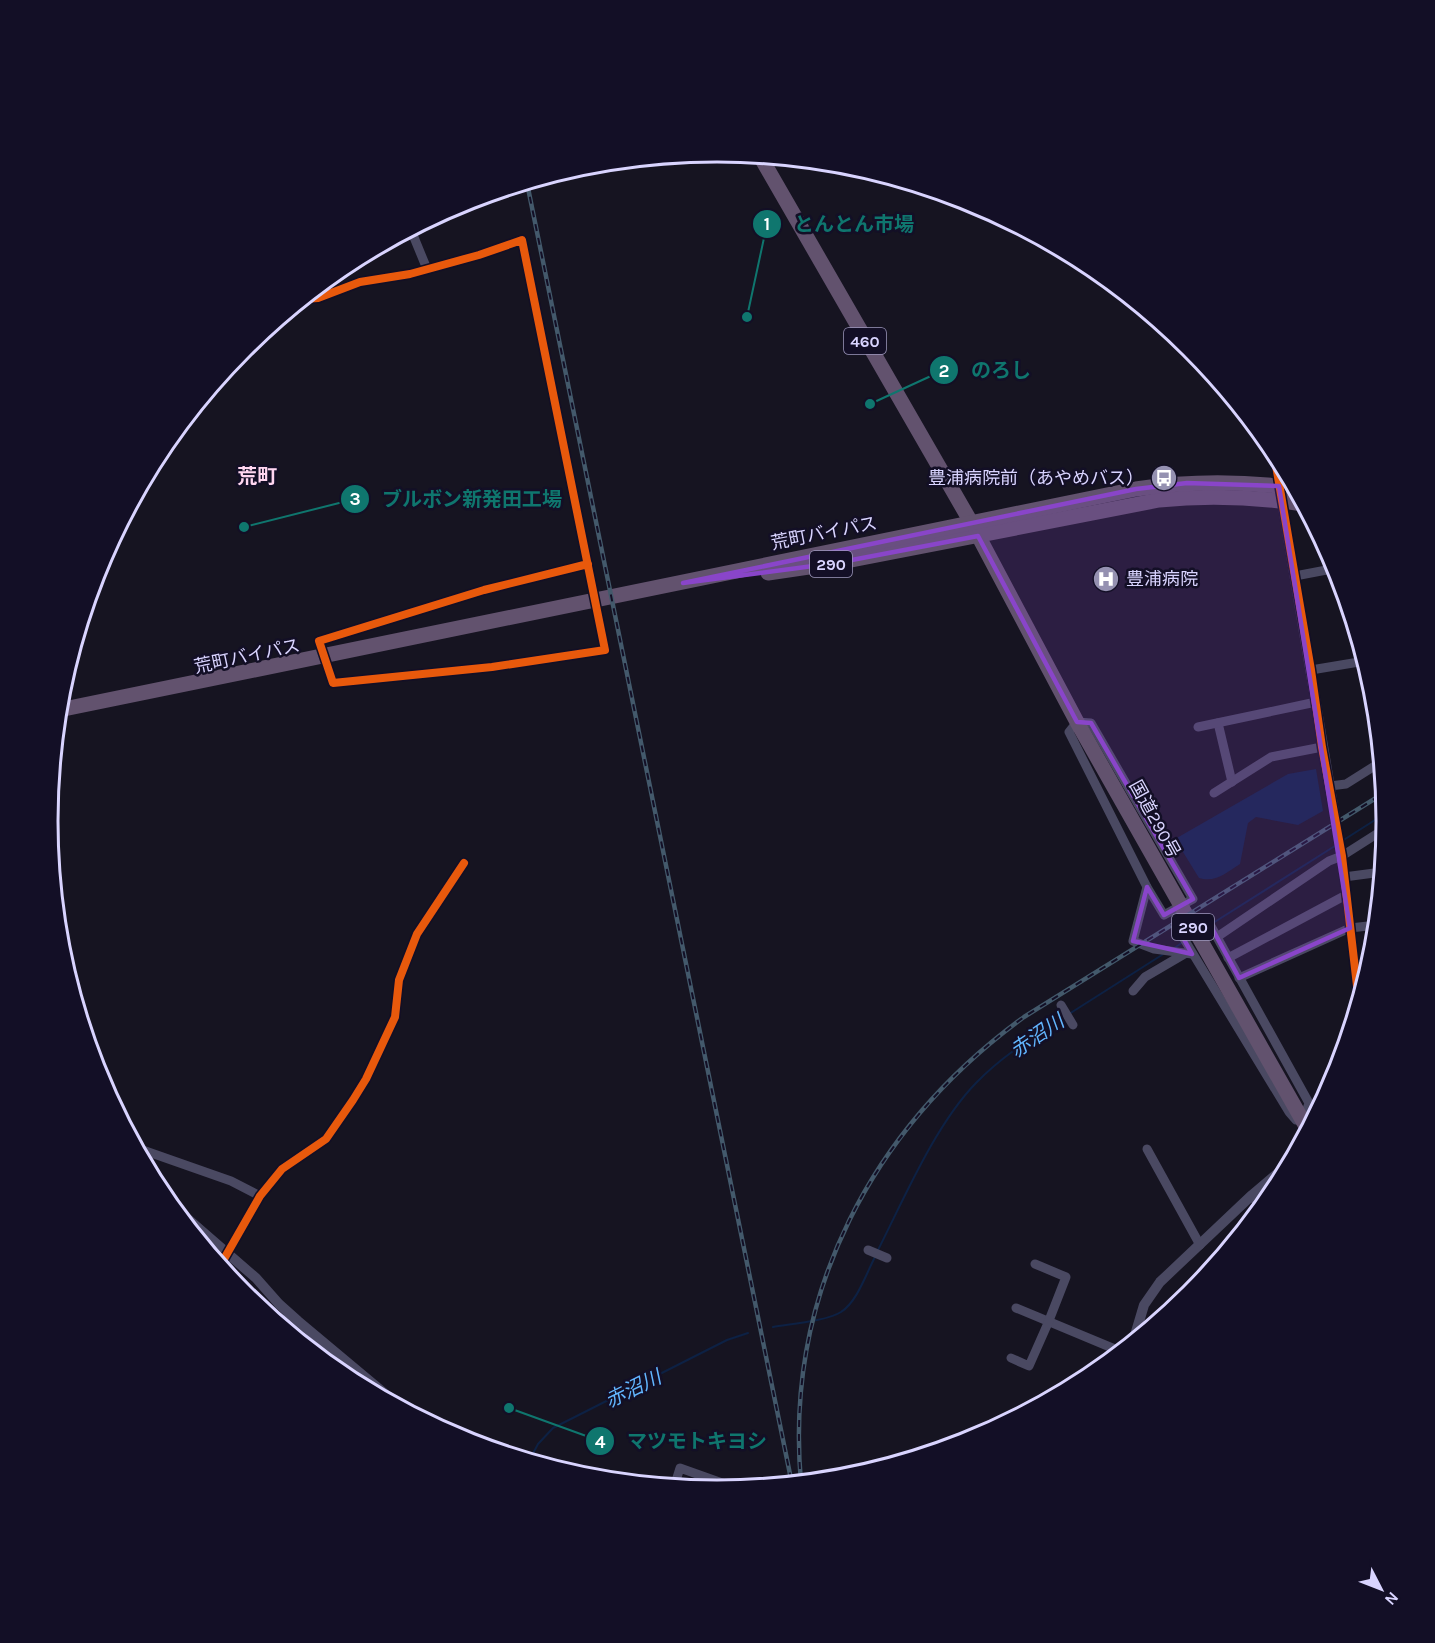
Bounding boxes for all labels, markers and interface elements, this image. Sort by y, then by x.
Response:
callout: とんとん市場 [752,205,926,243]
text: 1 [764,213,770,235]
text: とんとん市場 [794,213,914,236]
road number: 460 [844,328,886,354]
callout: のろし [929,351,1043,389]
text: のろし [971,359,1031,382]
text: 2 [939,360,949,382]
bus stop icon: 豊浦病院前（あやめバス） [1149,463,1179,493]
district label: 荒町 [237,465,277,488]
place label: 豊浦病院前（あやめバス） [928,467,1144,489]
callout: ブルボン新発田工場 [340,480,574,518]
text: 3 [349,488,361,510]
text: ブルボン新発田工場 [382,488,562,511]
street label: 荒町バイパス [769,512,879,554]
road number: 290 [810,551,852,577]
hospital icon: 豊浦病院 [1091,564,1121,594]
place label: 豊浦病院 [1126,568,1198,590]
street label: 荒町バイパス [192,634,302,678]
street label: 国道290号 [1125,776,1185,862]
road number: 290 [1172,914,1214,940]
water label: 赤沼川 [1006,1009,1070,1062]
water label: 赤沼川 [601,1365,667,1412]
callout: マツモトキヨシ [585,1422,779,1460]
text: マツモトキヨシ [627,1430,767,1453]
text: 4 [595,1431,606,1453]
north arrow [1351,1559,1411,1619]
text: N [1381,1588,1403,1609]

